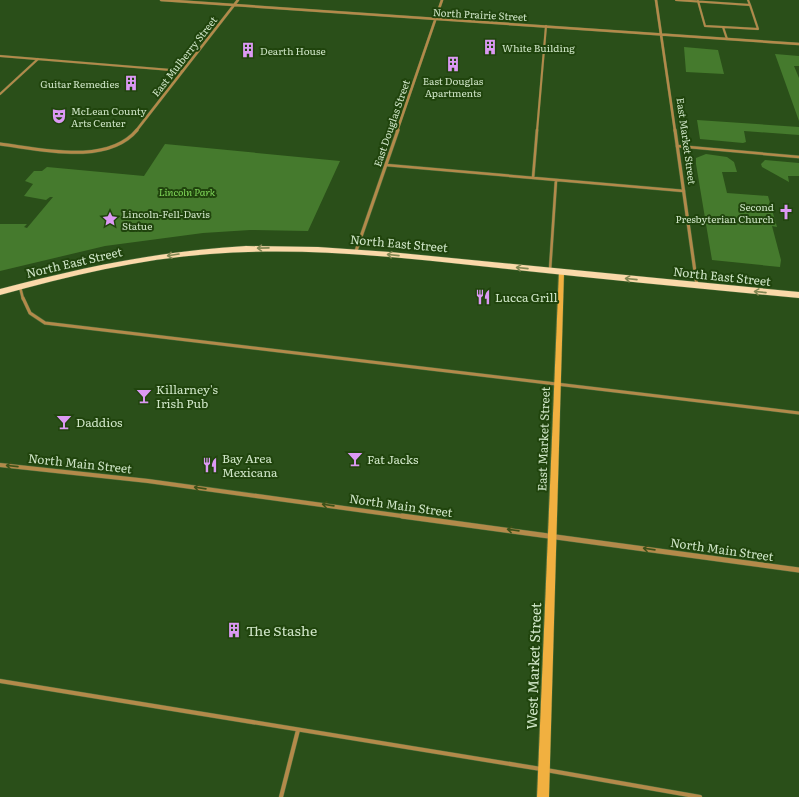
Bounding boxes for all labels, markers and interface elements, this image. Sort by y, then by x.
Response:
street label: North Prairie Street [433,4,527,24]
street label: East Mulberry Street [148,13,220,99]
building icon: White Building [481,38,499,56]
place label: White Building [502,40,575,55]
building icon: Dearth House [239,41,257,59]
place label: Dearth House [260,43,326,58]
building icon: East Douglas Apartments [444,55,462,73]
place label: East Douglas Apartments [423,73,484,100]
building icon: Guitar Remedies [122,74,140,92]
place label: Guitar Remedies [40,76,119,91]
street label: East Douglas Street [369,77,413,169]
street label: East Market Street [673,97,701,185]
place label: McLean County Arts Center [71,103,147,130]
theatre icon: McLean County Arts Center [50,107,68,125]
park label: Lincoln Park [159,184,216,199]
place label: Second Presbyterian Church [675,199,774,226]
church icon: Second Presbyterian Church [777,203,795,221]
place label: Lincoln-Fell-Davis Statue [122,206,210,233]
place icon: Lincoln-Fell-Davis Statue [101,210,119,228]
street label: North East Street [349,230,449,256]
street label: North East Street [24,242,124,282]
one-way arrow [257,244,270,252]
one-way arrow [167,251,180,259]
one-way arrow [387,251,400,258]
street label: North East Street [672,262,772,290]
one-way arrow [516,264,529,272]
one-way arrow [625,275,638,283]
restaurant icon: Lucca Grill [474,288,492,306]
place label: Lucca Grill [495,288,558,306]
one-way arrow [754,288,767,295]
place label: Killarney's Irish Pub [156,380,218,412]
street label: East Market Street [532,386,554,492]
bar icon: Killarney's Irish Pub [135,387,153,405]
bar icon: Daddios [55,413,73,431]
place label: Daddios [76,413,123,431]
street label: North Main Street [27,449,133,477]
place label: Bay Area Mexicana [222,449,278,481]
bar icon: Fat Jacks [346,450,364,468]
place label: Fat Jacks [367,450,419,468]
restaurant icon: Bay Area Mexicana [201,456,219,474]
one-way arrow [6,462,19,470]
one-way arrow [193,484,206,492]
street label: North Main Street [348,489,454,521]
one-way arrow [322,501,335,509]
one-way arrow [507,527,520,534]
street label: North Main Street [669,533,775,565]
one-way arrow [643,545,656,553]
street label: West Market Street [521,602,545,730]
place label: The Stashe [246,620,317,640]
building icon: The Stashe [225,621,243,639]

